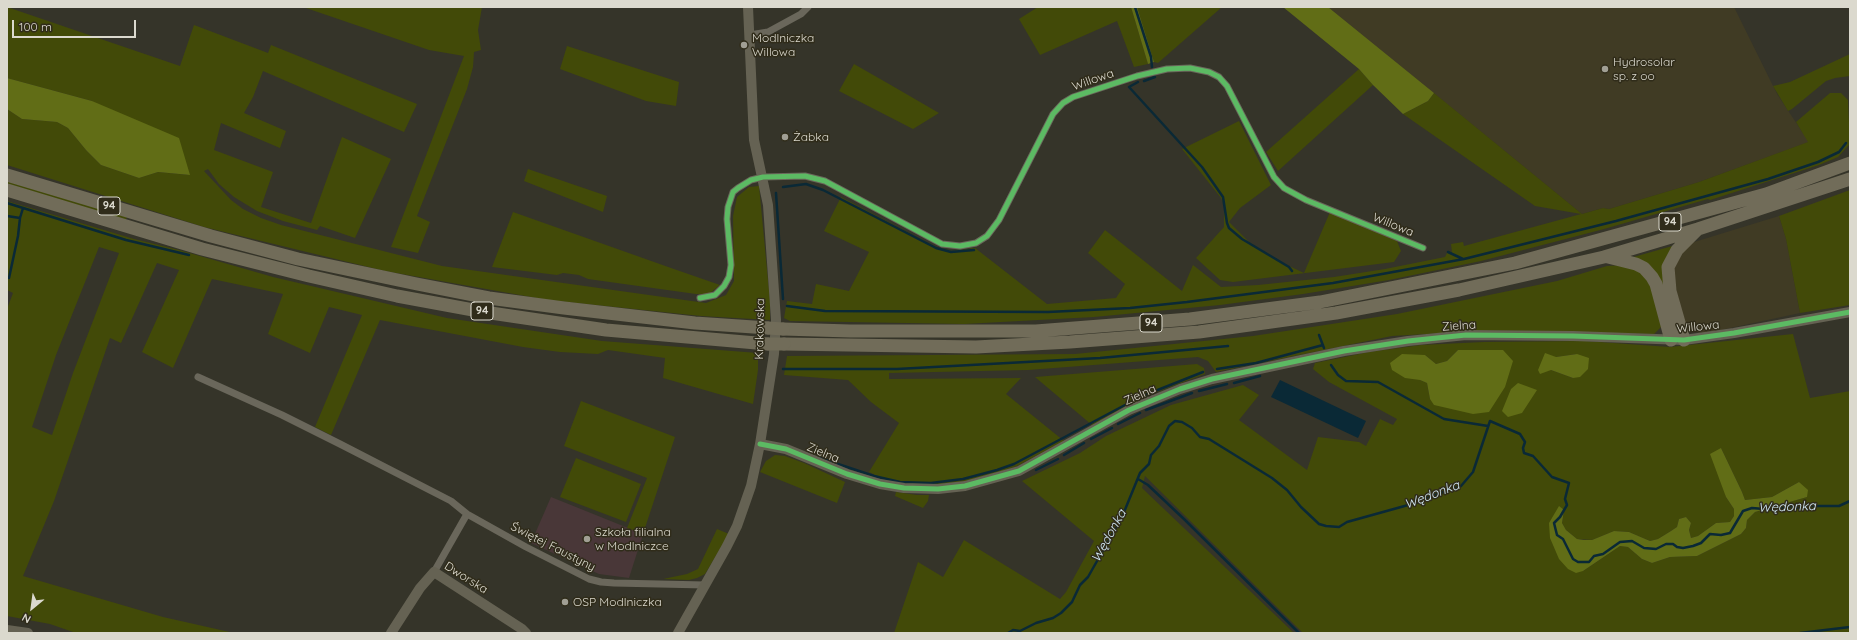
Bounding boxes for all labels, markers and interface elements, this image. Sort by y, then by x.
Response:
scale bar [14,12,138,38]
text: 100 m [19,19,52,34]
place label: Modlniczka Willowa [752,31,814,59]
marker: Modlniczka Willowa [739,40,749,50]
place label: Hydrosolar sp. z oo [1613,55,1675,83]
marker: Hydrosolar sp. z oo [1600,64,1610,74]
street label: Willowa [1070,66,1116,94]
place label: Żabka [793,130,829,144]
marker: Żabka [780,132,790,142]
road number: 94 [98,197,120,215]
street label: Willowa [1370,210,1416,240]
road number: 94 [1659,213,1681,231]
street label: Krakowska [752,298,768,360]
road number: 94 [471,302,493,320]
road number: 94 [1140,314,1162,332]
street label: Zielna [1442,318,1476,334]
street label: Willowa [1676,318,1720,336]
street label: Zielna [1122,381,1158,409]
street label: Zielna [805,440,841,466]
water label: Wędonka [1402,477,1462,513]
water label: Wędonka [1758,498,1816,516]
water label: Wędonka [1088,507,1130,565]
street label: Świętej Faustyny [508,519,598,575]
place label: Szkoła filialna w Modlniczce [595,525,671,553]
marker: Szkoła filialna w Modlniczce [582,534,592,544]
street label: Dworska [441,559,491,597]
north arrow [12,588,52,628]
place label: OSP Modlniczka [573,595,662,609]
marker: OSP Modlniczka [560,597,570,607]
text: N [19,610,33,627]

